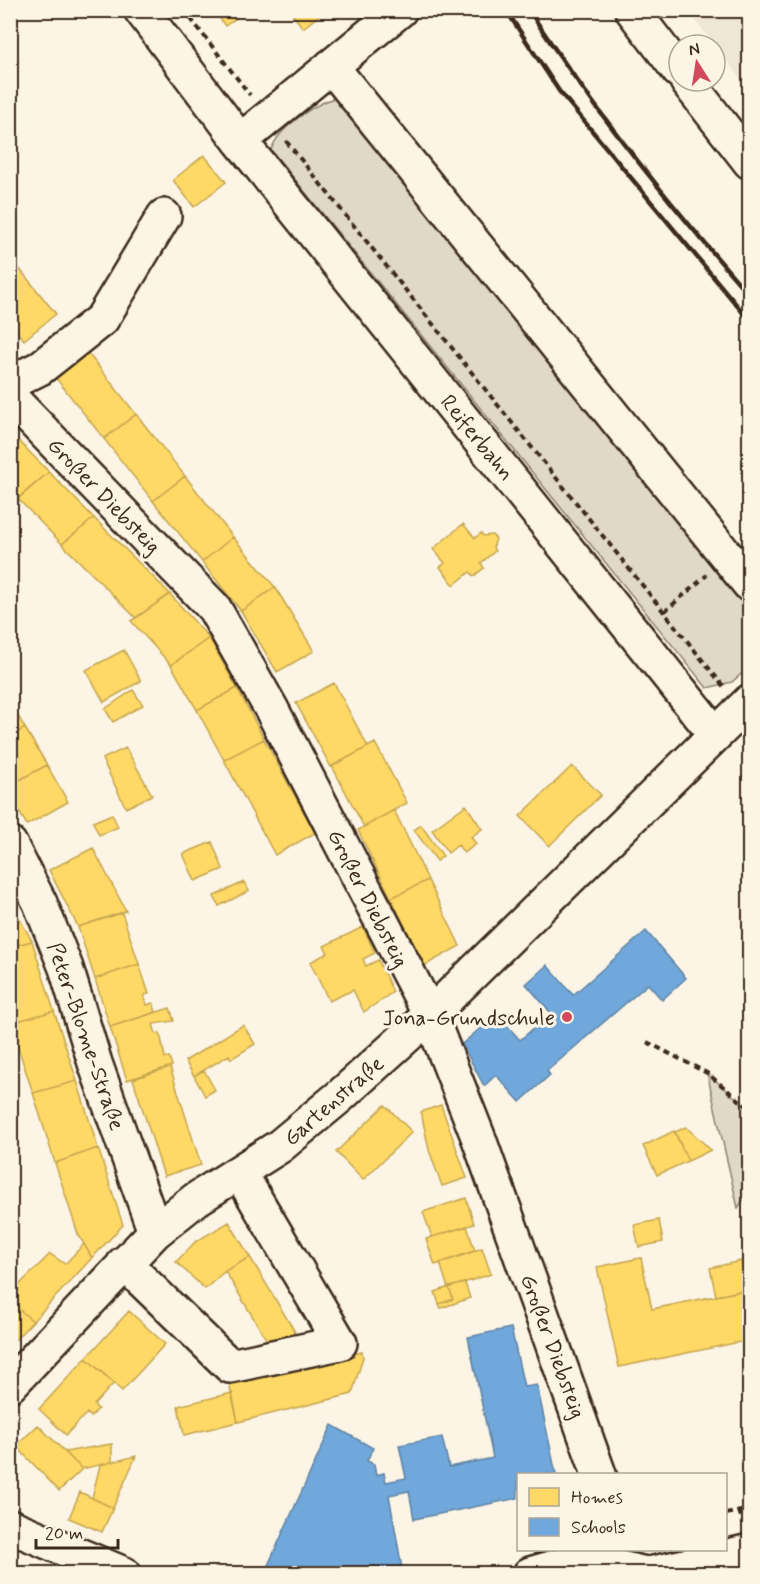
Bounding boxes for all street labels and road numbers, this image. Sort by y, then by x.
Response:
street label: Reiferbahn [433,389,520,487]
street label: Großer Diebsteig [40,432,166,561]
street label: Großer Diebsteig [319,825,414,973]
street label: Peter-Blome-Straße [40,939,130,1135]
street label: Gartenstraße [278,1050,390,1153]
street label: Großer Diebsteig [512,1271,591,1423]

